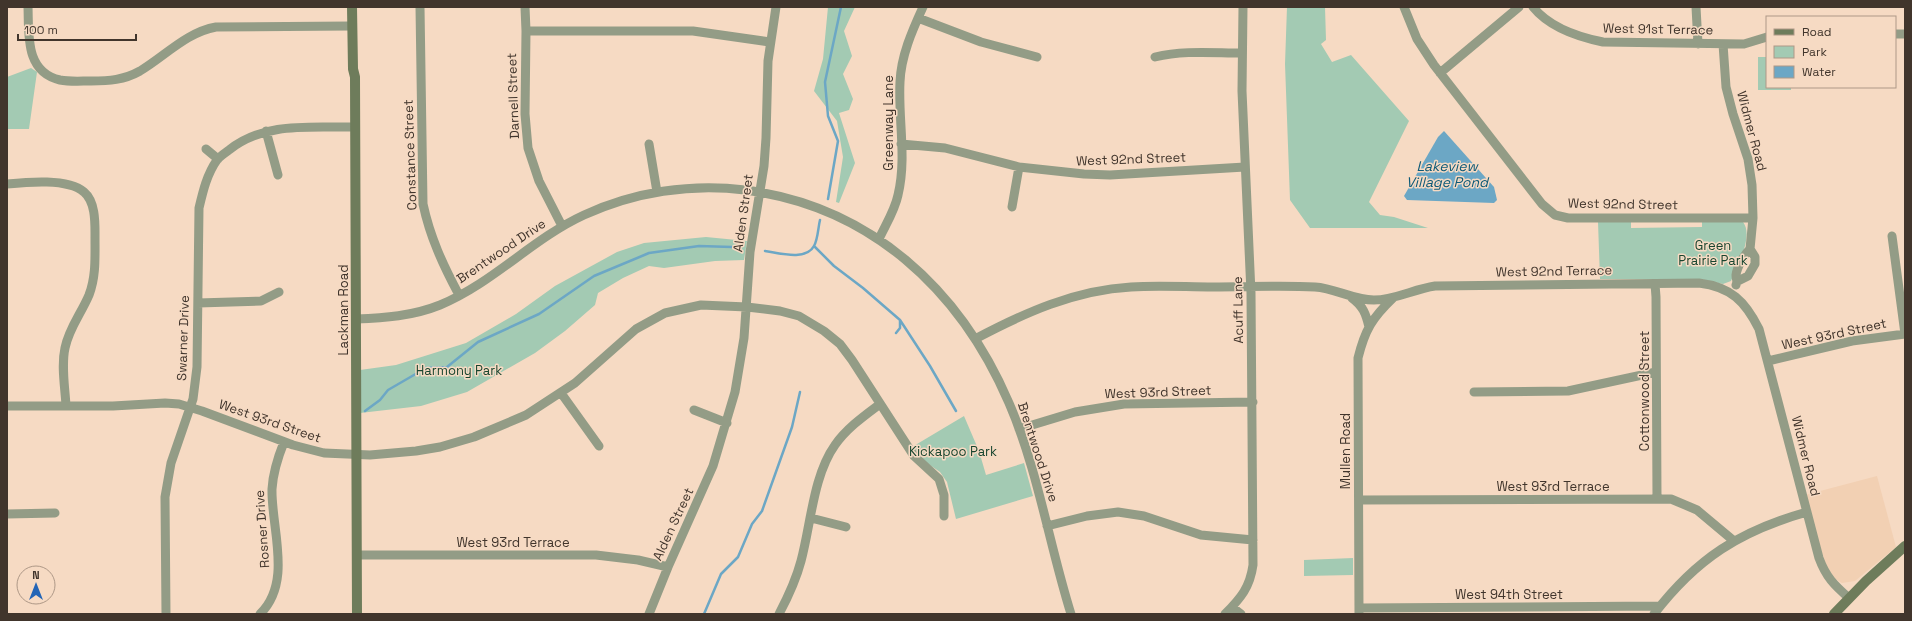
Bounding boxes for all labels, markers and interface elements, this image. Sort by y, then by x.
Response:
scale bar [18,16,136,42]
legend [1766,16,1896,88]
street label: West 91st Terrace [1603,20,1713,38]
text: 100 m [24,22,58,38]
text: Road [1802,24,1831,40]
text: Park [1802,44,1827,60]
street label: Darnell Street [503,53,523,139]
text: Water [1802,64,1836,80]
street label: Greenway Lane [880,75,897,171]
street label: Widmer Road [1733,89,1771,173]
street label: Constance Street [400,99,420,211]
street label: West 92nd Street [1076,149,1186,169]
water label: Lakeview Village Pond [1406,157,1490,191]
street label: Alden Street [729,173,757,253]
street label: West 92nd Street [1568,195,1678,213]
street label: Brentwood Drive [453,215,549,287]
park label: Green Prairie Park [1678,237,1748,269]
street label: West 92nd Terrace [1496,261,1612,281]
street label: Lackman Road [335,264,352,356]
street label: Acuff Lane [1229,276,1247,344]
street label: Swarner Drive [173,295,193,381]
street label: West 93rd Street [1780,315,1888,353]
street label: Cottonwood Street [1636,331,1653,451]
park label: Harmony Park [416,362,502,379]
street label: West 93rd Street [1104,382,1212,402]
street label: West 93rd Street [217,396,323,446]
street label: Brentwood Drive [1014,400,1062,504]
street label: Mullen Road [1337,413,1354,489]
street label: Widmer Road [1788,414,1824,498]
park label: Kickapoo Park [909,443,997,460]
street label: West 93rd Terrace [1496,478,1610,495]
street label: Alden Street [649,485,697,563]
street label: Rosner Drive [251,489,273,569]
street label: West 93rd Terrace [456,534,570,551]
north arrow [16,565,56,605]
text: N [32,568,40,582]
street label: West 94th Street [1455,586,1563,603]

